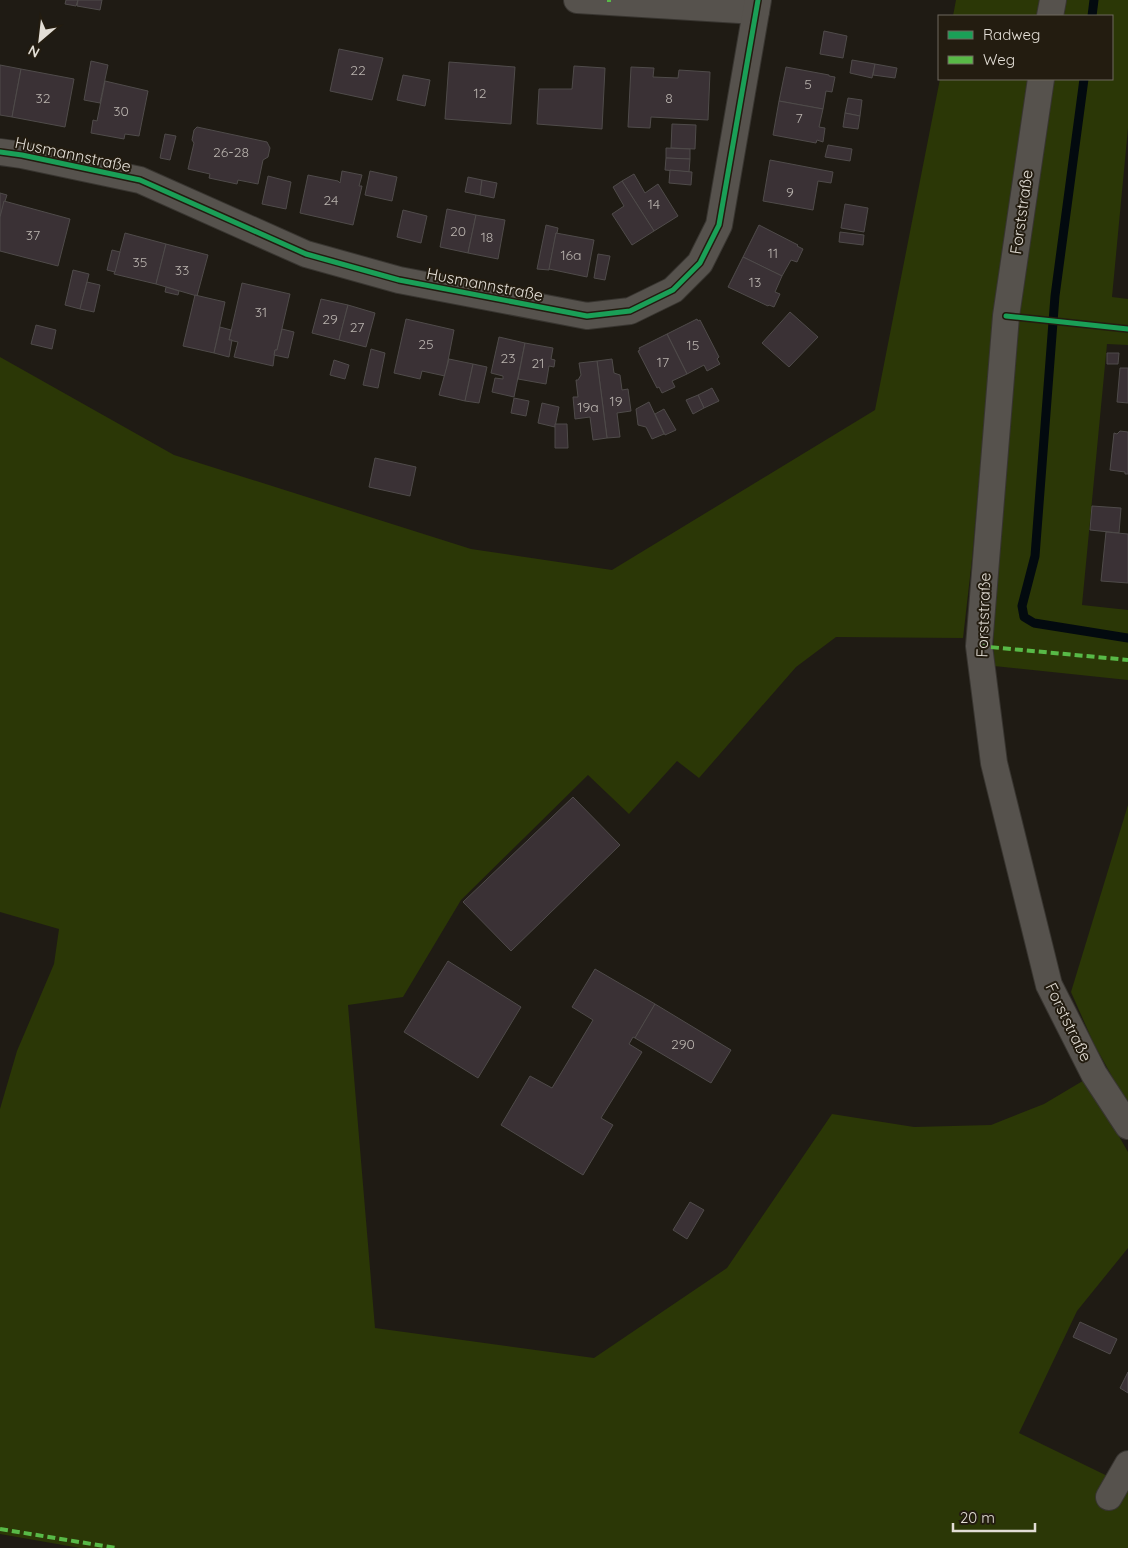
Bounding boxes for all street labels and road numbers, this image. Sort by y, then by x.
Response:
street label: Husmannstraße [13,132,133,176]
street label: Forststraße [1005,168,1037,256]
street label: Husmannstraße [425,263,545,305]
street label: Forststraße [972,572,994,658]
street label: Forststraße [1041,979,1097,1065]

